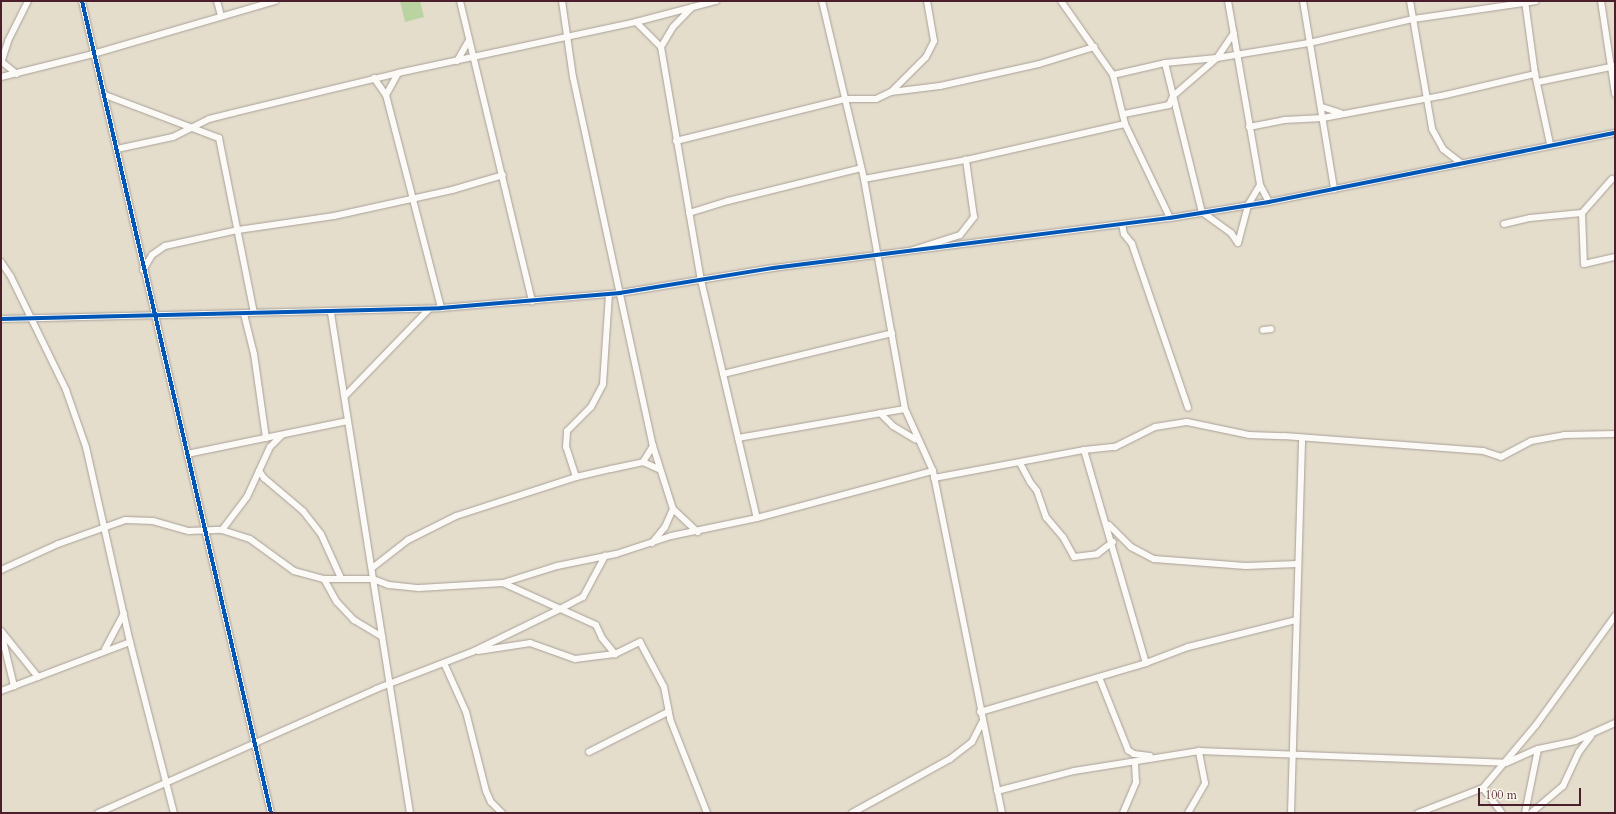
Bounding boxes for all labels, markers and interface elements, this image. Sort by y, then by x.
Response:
scale bar [1480,780,1583,806]
text: 100 m [1485,787,1517,803]

